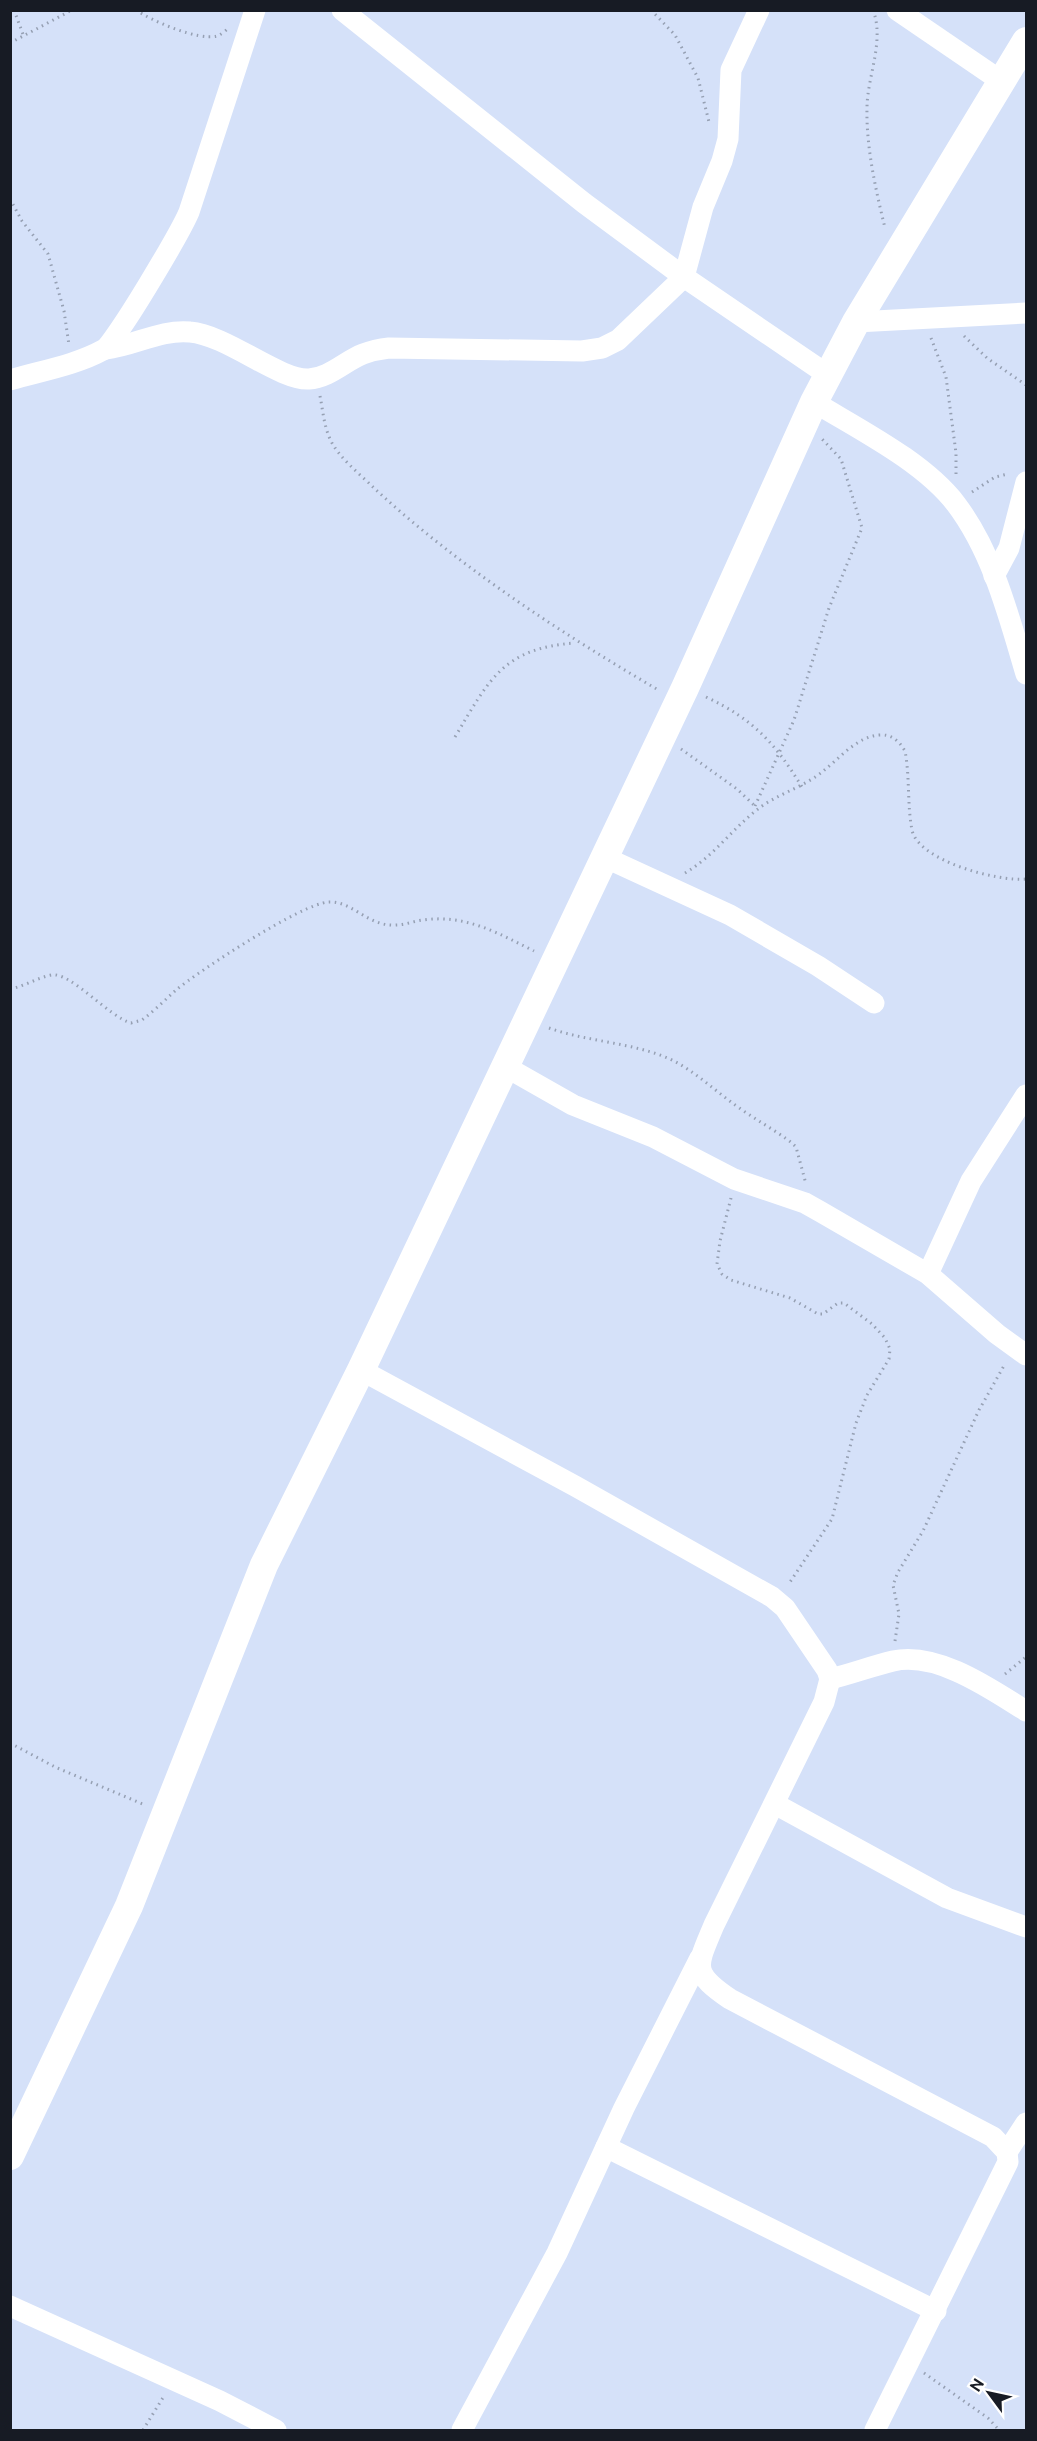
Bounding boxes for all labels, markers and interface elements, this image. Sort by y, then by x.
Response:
north arrow [959,2363,1019,2423]
text: N [966,2375,987,2395]

